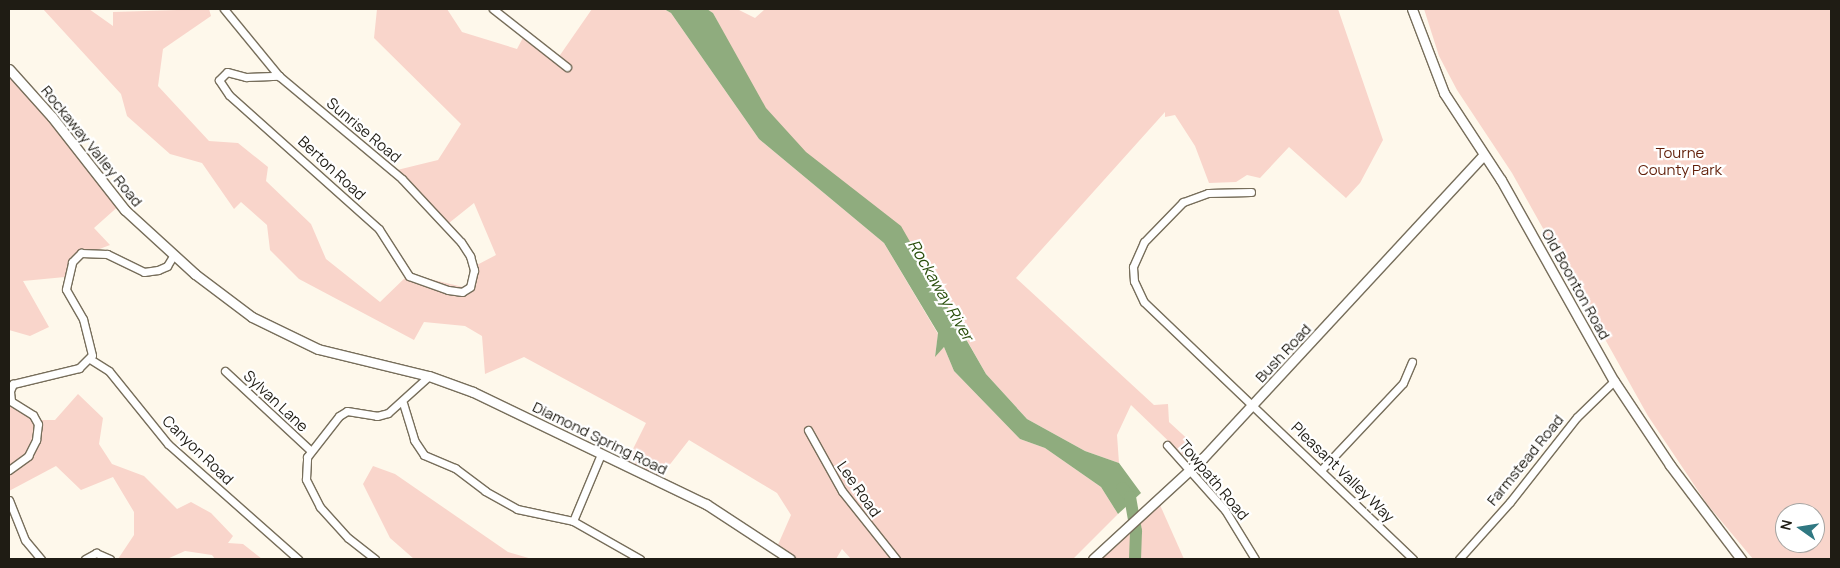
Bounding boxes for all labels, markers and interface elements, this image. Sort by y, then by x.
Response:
street label: Rockaway Valley Road [38,82,146,210]
street label: Sunrise Road [323,94,405,166]
street label: Berton Road [295,132,369,204]
park label: Tourne County Park [1638,143,1722,178]
street label: Old Boonton Road [1538,225,1614,343]
water label: Rockaway River [904,236,978,344]
street label: Bush Road [1251,320,1315,386]
street label: Sylvan Lane [240,367,312,435]
street label: Diamond Spring Road [530,398,670,478]
street label: Farmstead Road [1483,411,1567,509]
street label: Canyon Road [159,412,237,488]
street label: Pleasant Valley Way [1288,418,1398,526]
street label: Towpath Road [1175,436,1253,524]
street label: Lee Road [833,458,885,520]
north arrow [1775,503,1825,553]
text: N [1775,518,1796,532]

